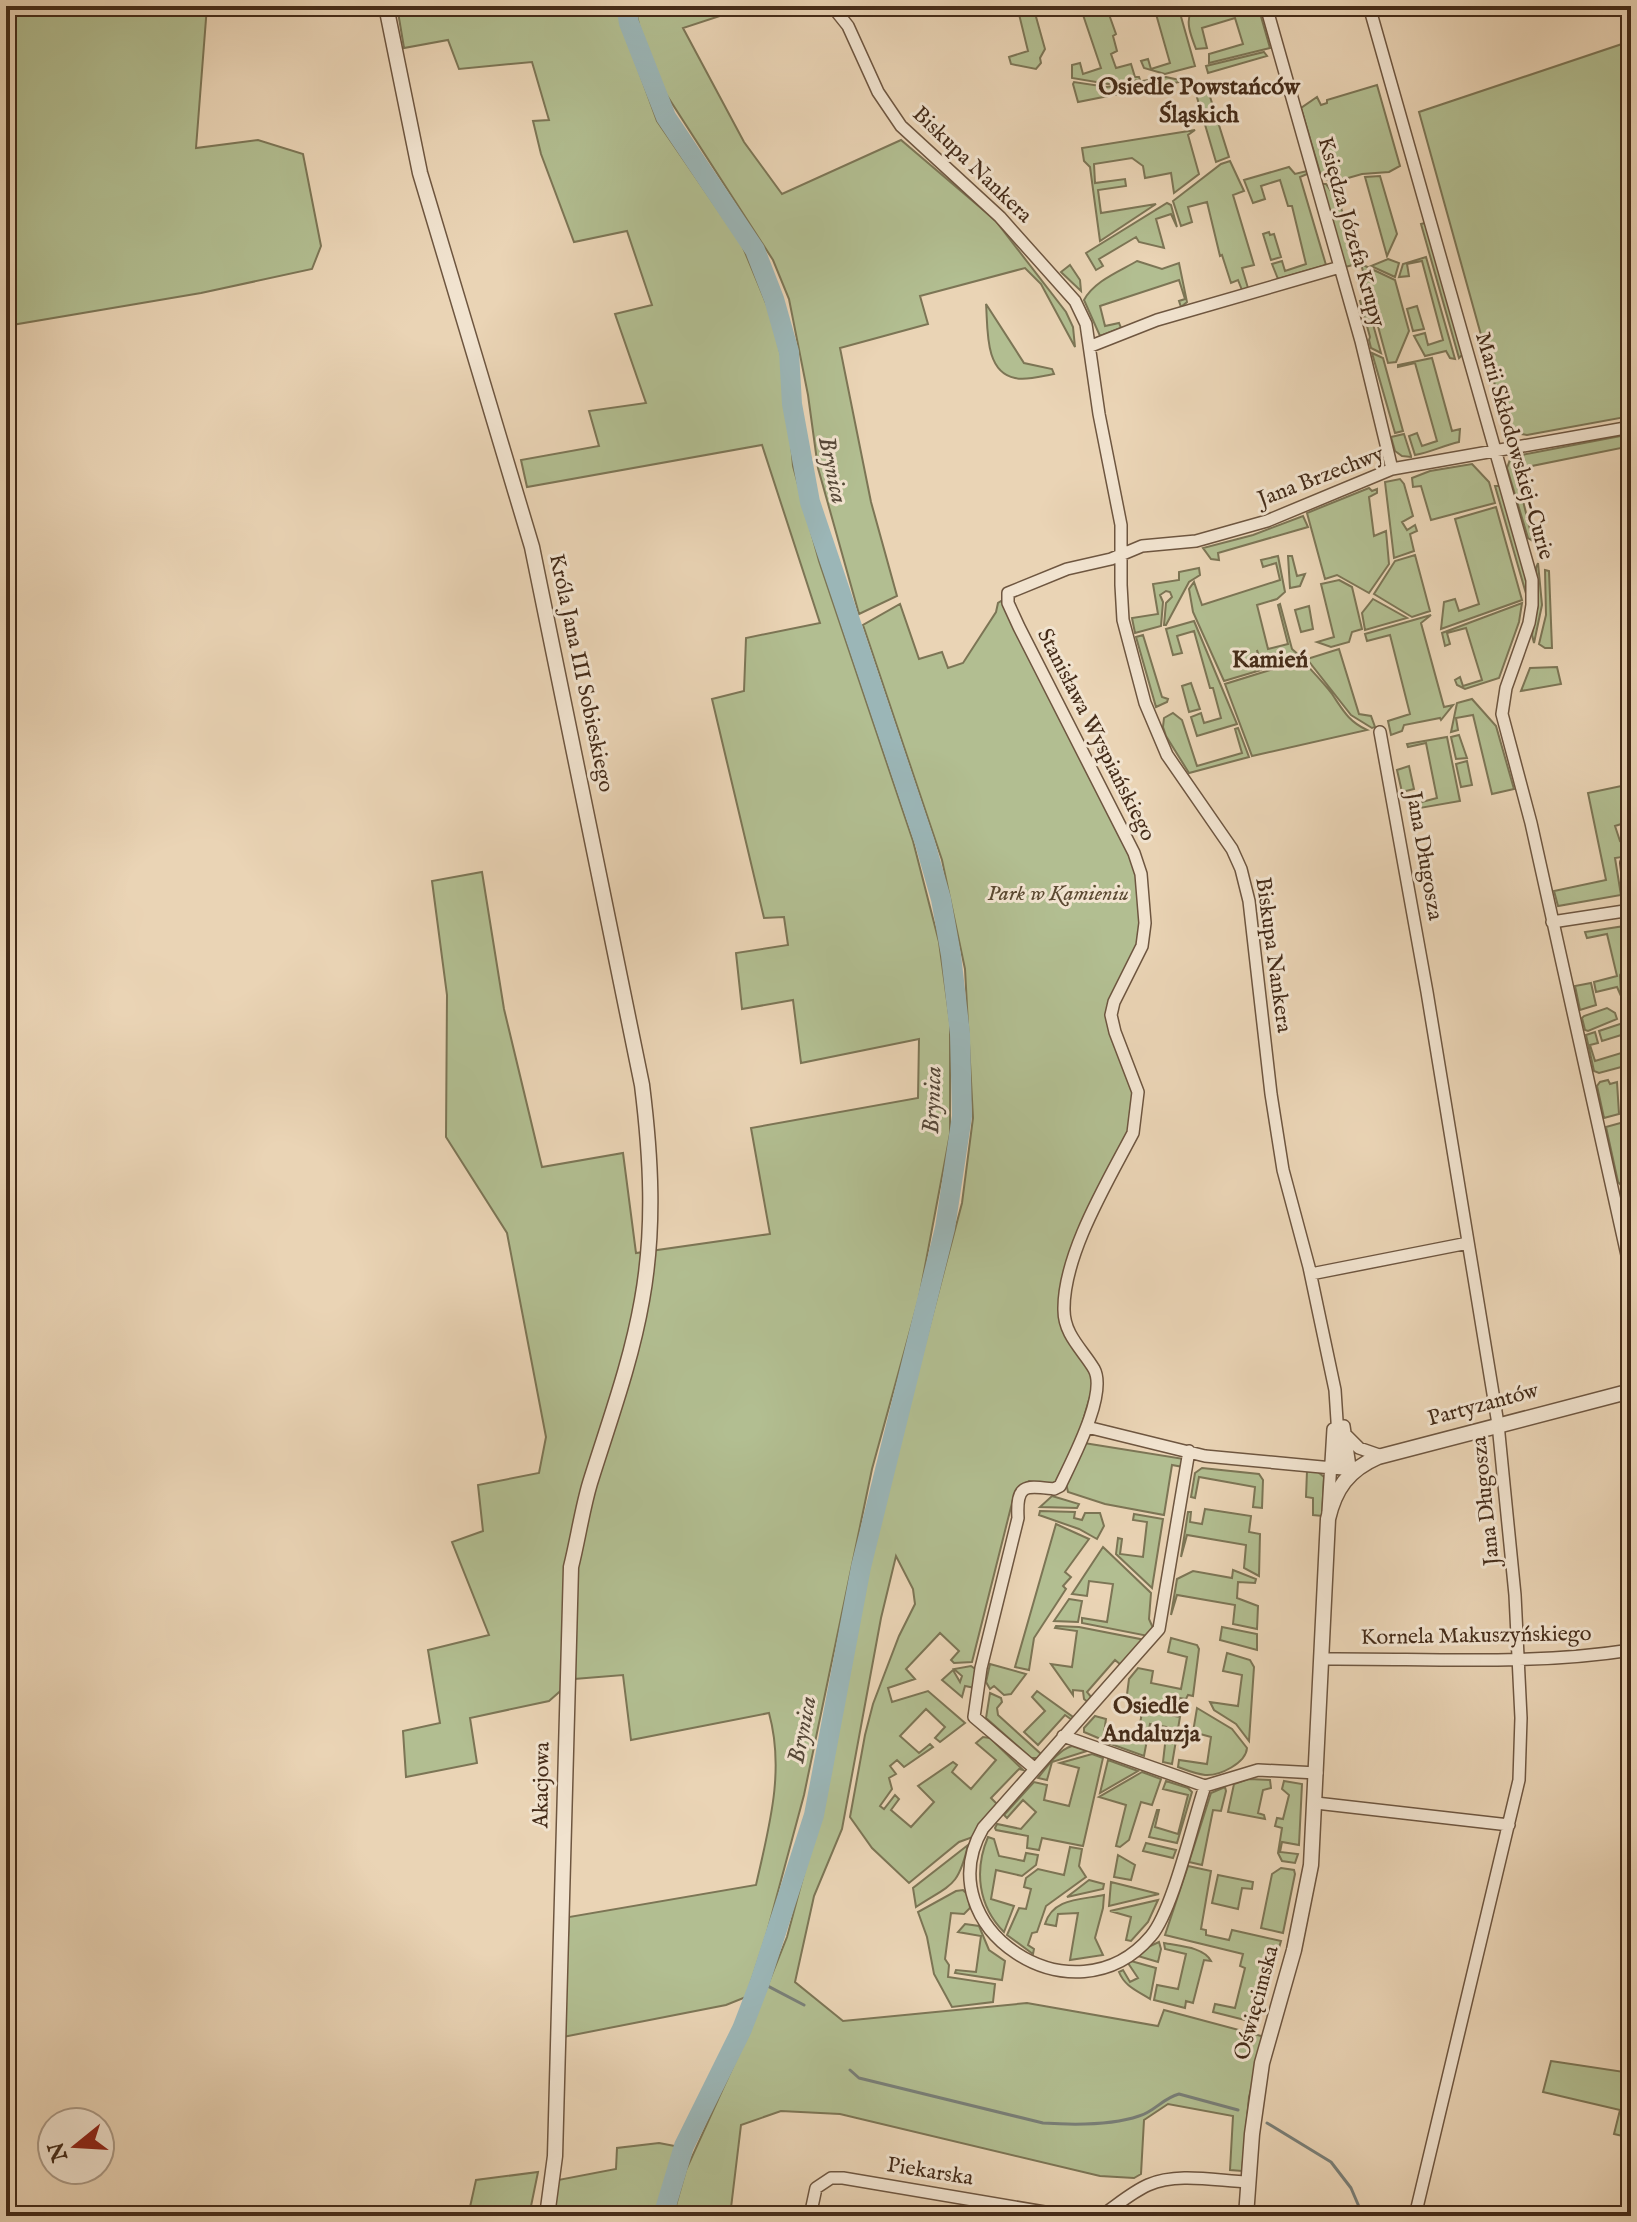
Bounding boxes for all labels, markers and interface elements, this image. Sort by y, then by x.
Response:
district label: Osiedle Powstańców Śląskich [1098,72,1301,131]
street label: Biskupa Nankera [906,101,1038,230]
street label: Księdza Józefa Krupy [1310,134,1392,330]
street label: Marii Skłodowskiej-Curie [1468,329,1560,563]
water label: Brynica [810,433,854,507]
street label: Jana Brzechwy [1251,440,1388,515]
street label: Króla Jana III Sobieskiego [542,551,620,795]
street label: Stanisława Wyspiańskiego [1030,624,1162,846]
district label: Kamień [1232,645,1308,676]
street label: Jana Długosza [1398,787,1449,923]
street label: Biskupa Nankera [1248,876,1298,1035]
park label: Park w Kamieniu [987,880,1129,908]
water label: Brynica [916,1065,950,1135]
street label: Partyzantów [1425,1377,1542,1433]
street label: Jana Długosza [1465,1434,1507,1570]
street label: Kornela Makuszyńskiego [1360,1620,1592,1652]
district label: Osiedle Andaluzja [1101,1691,1201,1750]
water label: Brynica [781,1694,825,1766]
street label: Akacjowa [527,1741,557,1829]
street label: Oświęcimska [1228,1942,1286,2063]
north arrow [36,2106,116,2186]
text: N [43,2138,75,2166]
street label: Piekarska [885,2151,976,2193]

